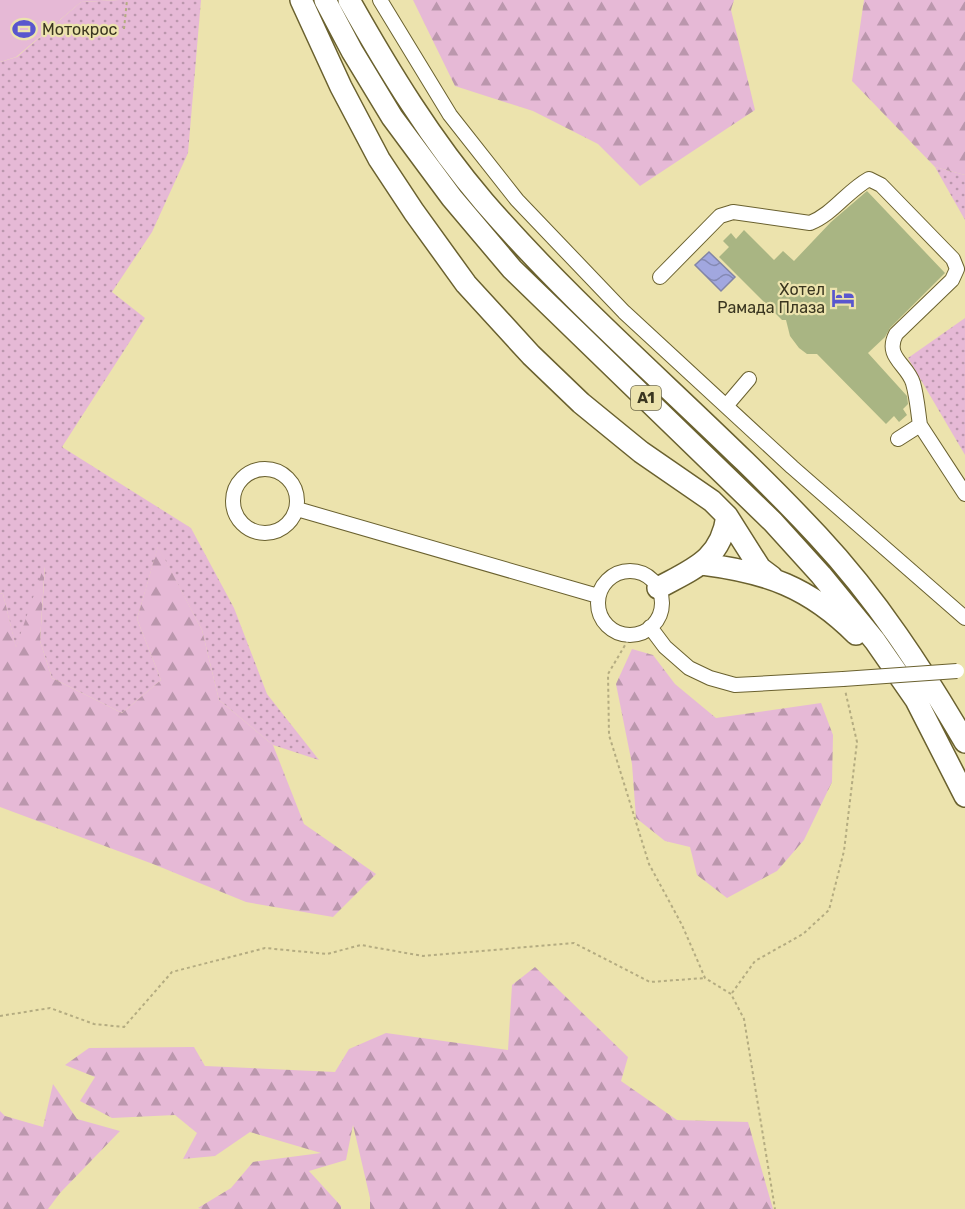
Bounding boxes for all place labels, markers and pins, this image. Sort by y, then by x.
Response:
sports icon: Мотокрос [11,16,37,42]
place label: Мотокрос [42,20,118,39]
place label: Хотел Рамада Плаза [717,280,825,317]
hotel icon: Хотел Рамада Плаза [830,285,856,311]

